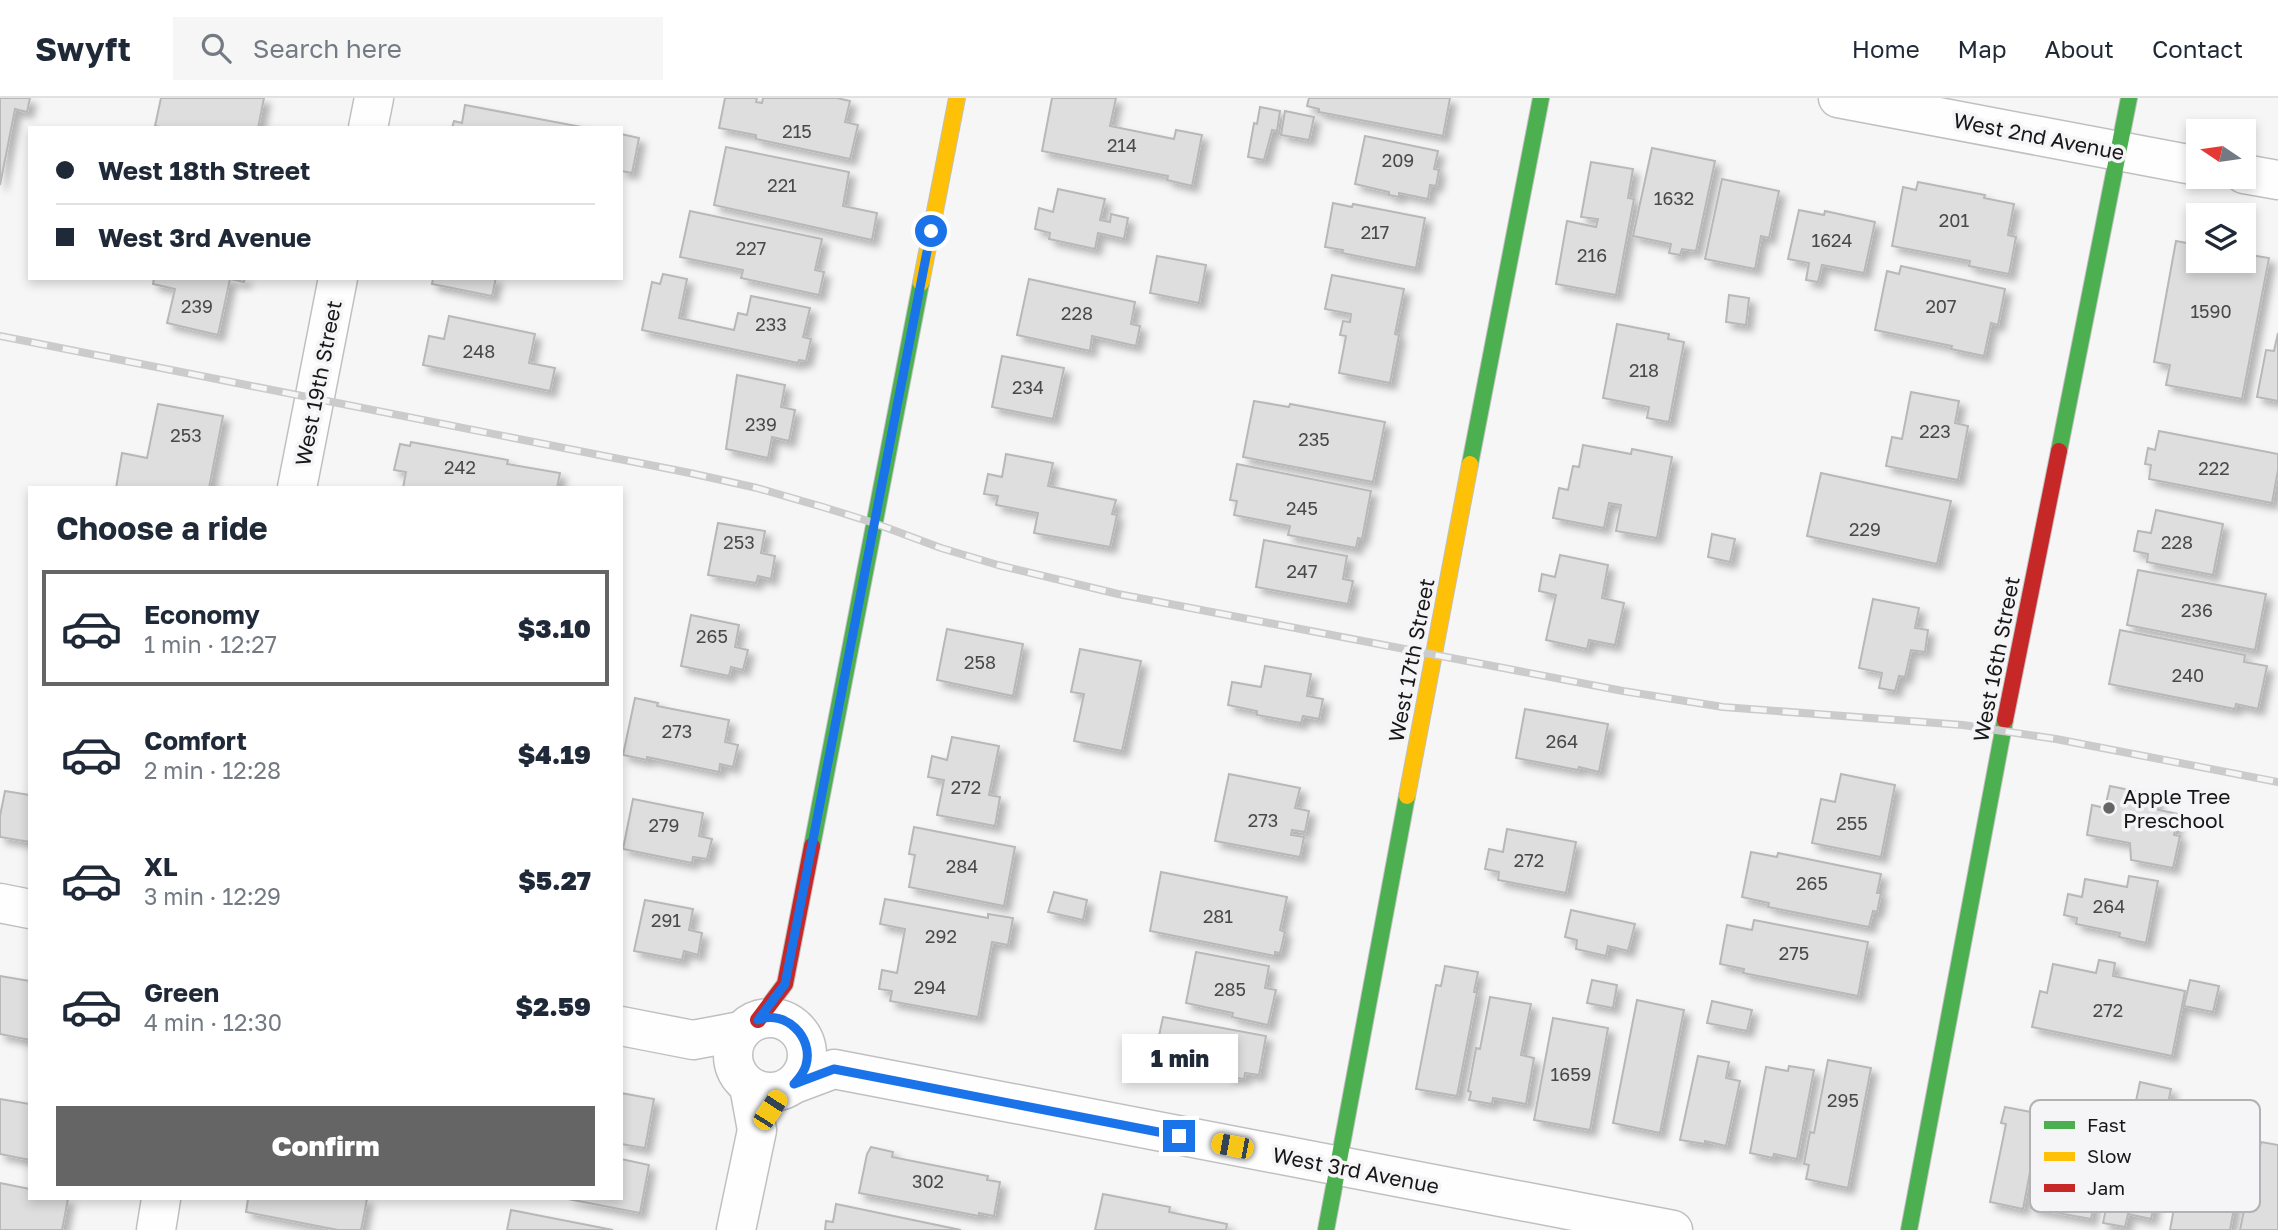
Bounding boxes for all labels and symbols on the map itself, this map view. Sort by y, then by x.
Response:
street label: West 2nd Avenue [1951,107,2127,165]
north arrow [2186,119,2256,189]
house number: 215 [782,120,812,142]
house number: 214 [1107,134,1137,156]
house number: 209 [1382,149,1414,171]
house number: 221 [767,174,797,196]
house number: 1632 [1654,187,1694,209]
house number: 201 [1939,209,1969,231]
route start [915,215,947,247]
house number: 217 [1361,221,1389,243]
house number: 1624 [1811,229,1853,251]
house number: 227 [736,237,766,259]
house number: 216 [1577,244,1607,266]
house number: 239 [181,295,213,317]
house number: 207 [1925,295,1957,317]
street label: West 19th Street [289,298,347,468]
house number: 1590 [2190,300,2232,322]
house number: 228 [1061,302,1093,324]
house number: 233 [755,313,787,335]
house number: 248 [463,340,495,362]
house number: 218 [1629,359,1659,381]
house number: 234 [1012,376,1044,398]
house number: 239 [745,413,777,435]
house number: 223 [1919,420,1951,442]
house number: 253 [170,424,202,446]
house number: 235 [1298,428,1330,450]
house number: 242 [444,456,476,478]
house number: 222 [2198,457,2230,479]
house number: 245 [1286,497,1318,519]
house number: 229 [1849,518,1881,540]
house number: 253 [723,531,755,553]
house number: 228 [2161,531,2193,553]
house number: 247 [1287,560,1317,582]
street label: West 16th Street [1967,574,2025,744]
street label: West 17th Street [1382,576,1440,744]
house number: 236 [2181,599,2213,621]
house number: 265 [696,625,728,647]
house number: 258 [964,651,996,673]
house number: 240 [2172,664,2204,686]
house number: 273 [662,720,692,742]
house number: 264 [1546,730,1578,752]
house number: 272 [951,776,981,798]
place label: Apple Tree Preschool [2123,783,2230,833]
marker: Apple Tree Preschool [2101,800,2117,816]
house number: 273 [1248,809,1278,831]
house number: 255 [1836,812,1868,834]
house number: 279 [649,814,679,836]
house number: 272 [1514,849,1544,871]
house number: 284 [946,855,978,877]
house number: 265 [1796,872,1828,894]
house number: 264 [2093,895,2125,917]
house number: 281 [1203,905,1233,927]
house number: 291 [651,909,681,931]
house number: 292 [925,925,957,947]
house number: 275 [1779,942,1809,964]
house number: 294 [914,976,946,998]
house number: 285 [1214,978,1246,1000]
house number: 272 [2093,999,2123,1021]
callout: 1 min [1121,1034,1237,1084]
house number: 1659 [1551,1063,1591,1085]
car [750,1087,791,1133]
house number: 295 [1827,1089,1859,1111]
legend [2030,1100,2260,1212]
text: Fast [2087,1113,2126,1136]
route end [1163,1120,1195,1152]
car [1210,1132,1255,1160]
street label: West 3rd Avenue [1271,1141,1441,1199]
text: Slow [2087,1144,2132,1167]
house number: 302 [912,1170,944,1192]
text: Jam [2087,1176,2125,1199]

